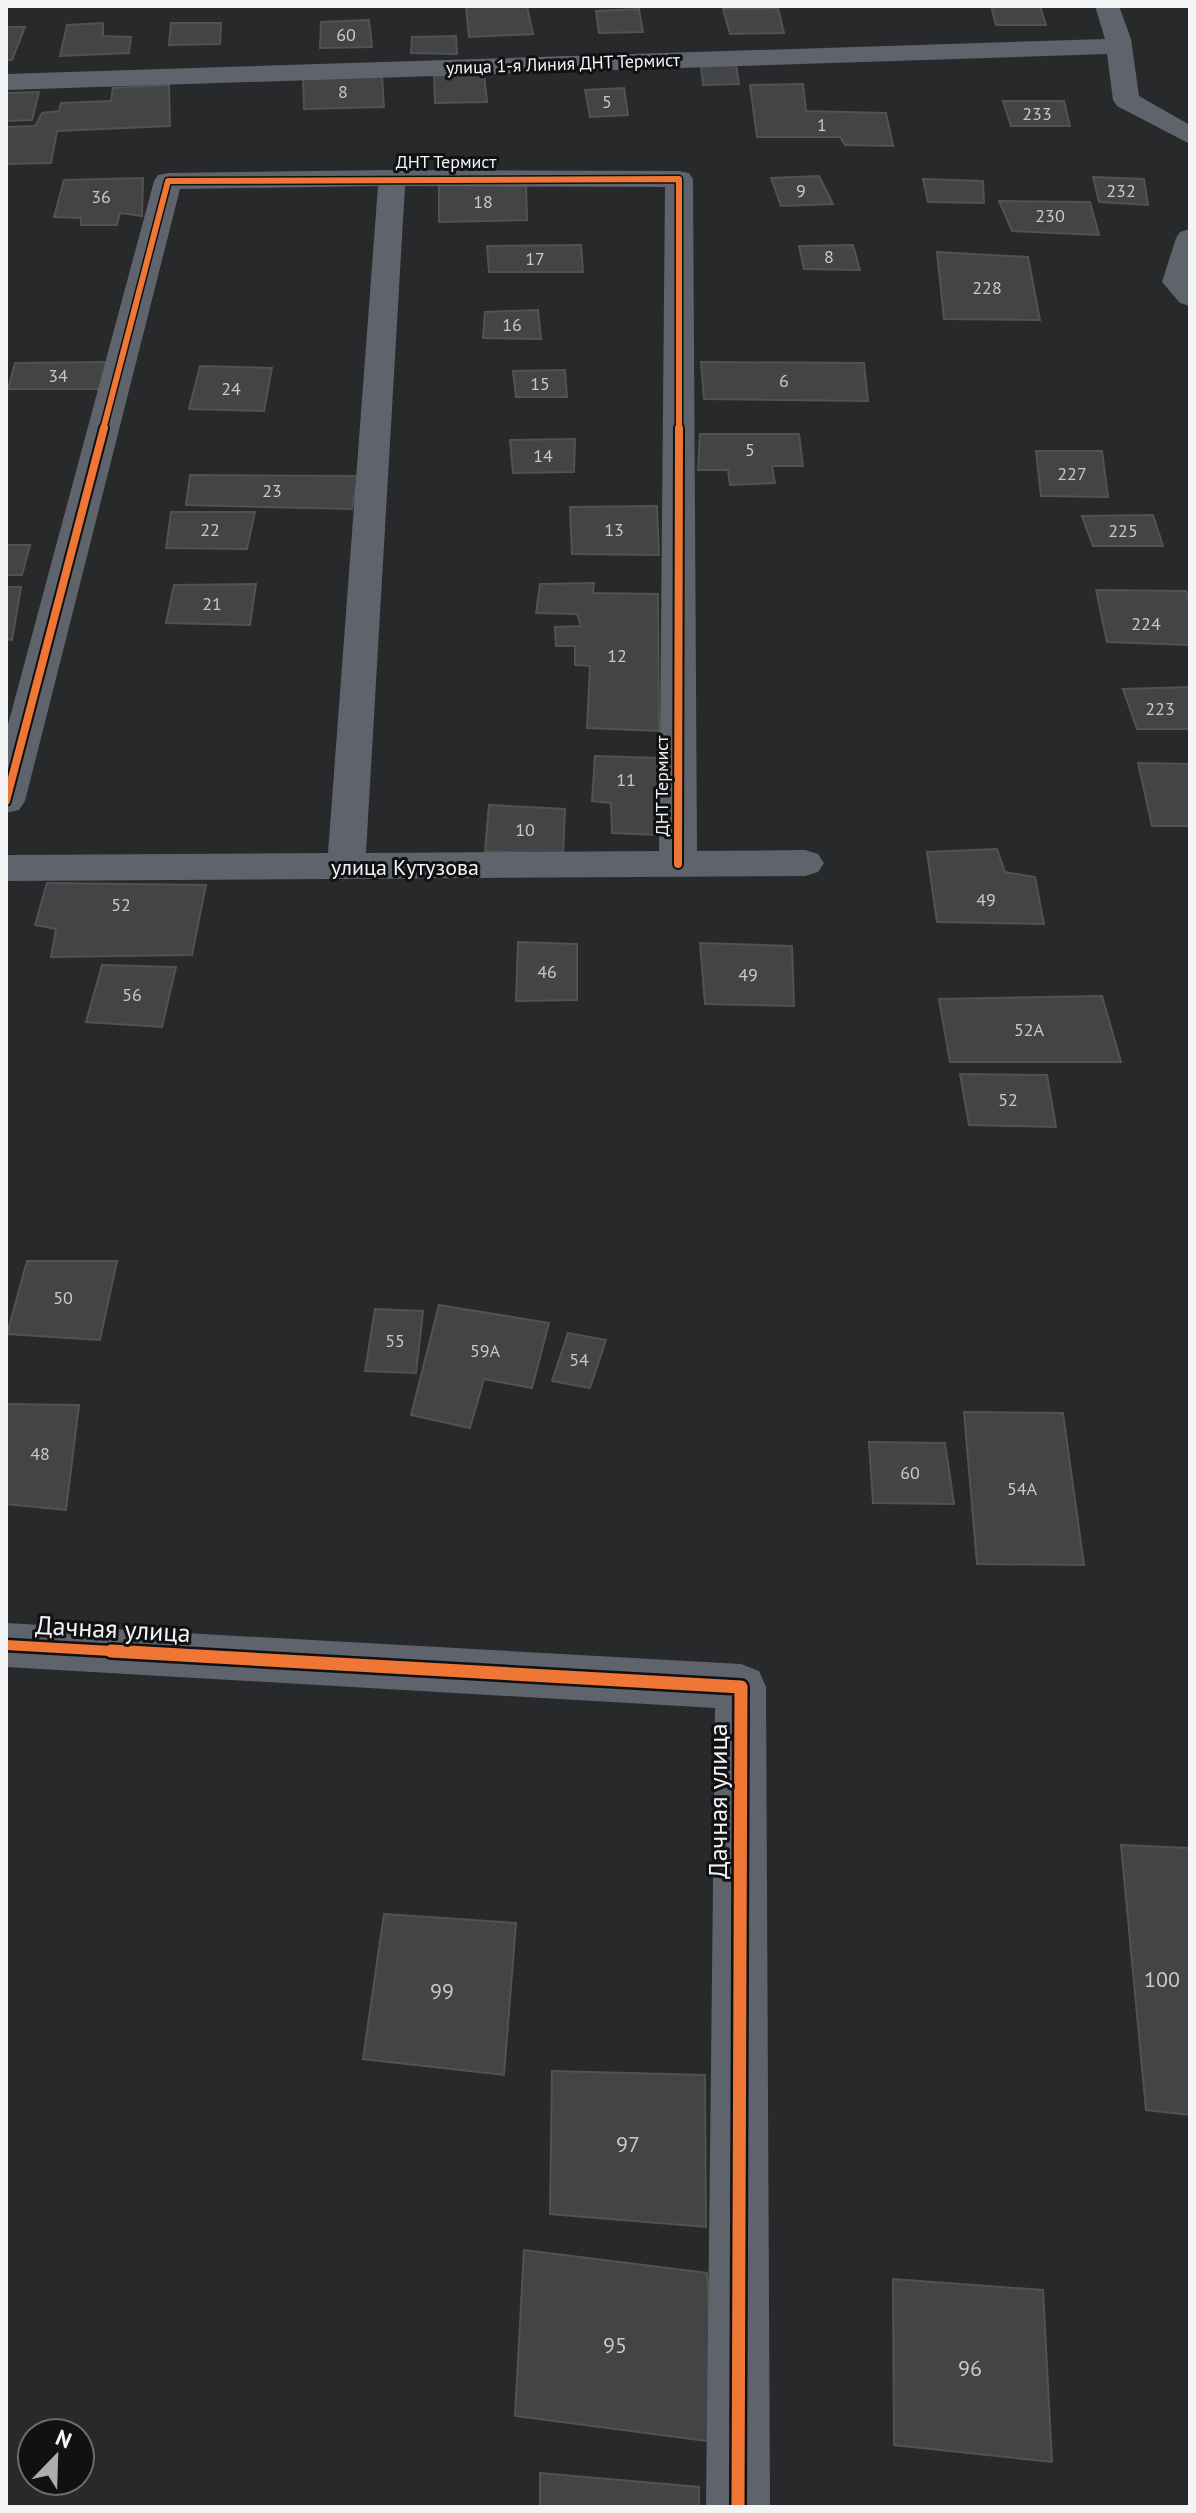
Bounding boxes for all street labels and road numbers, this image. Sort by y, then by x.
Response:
street label: улица 1-я Линия ДНТ Термист [446,48,681,79]
street label: ДНТ Термист [396,150,497,173]
street label: ДНТ Термист [650,735,673,836]
street label: улица Кутузова [331,853,479,881]
street label: Дачная улица [35,1608,192,1649]
street label: Дачная улица [701,1723,734,1879]

